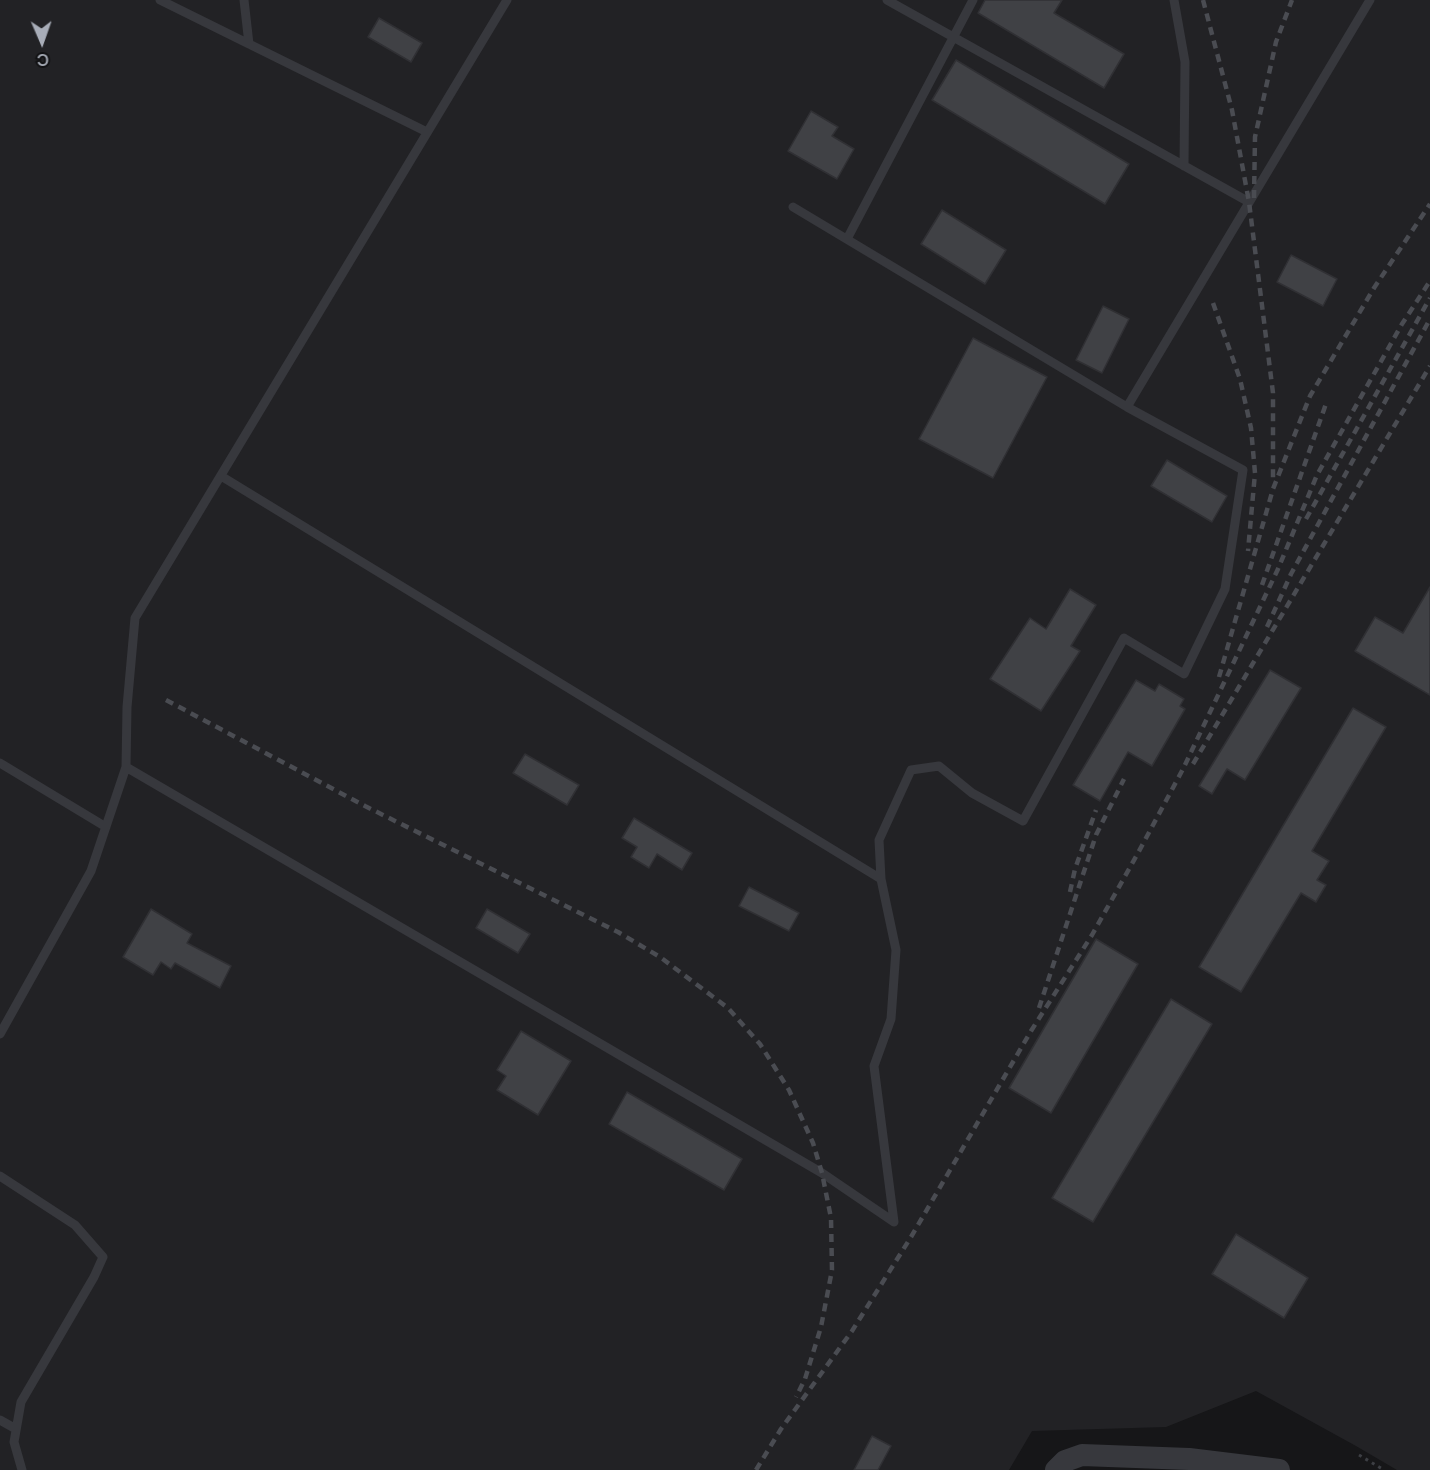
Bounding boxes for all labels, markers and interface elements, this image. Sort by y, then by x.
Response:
north arrow [12,12,72,72]
text: С [36,49,49,71]

